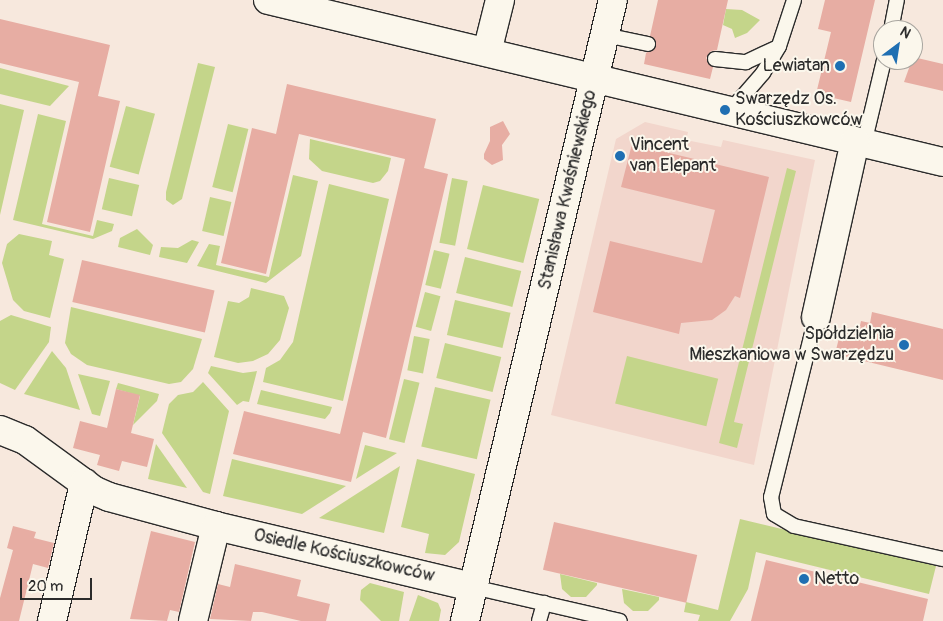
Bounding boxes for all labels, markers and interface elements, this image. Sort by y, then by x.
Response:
north arrow [873,20,923,70]
text: N [897,23,914,42]
place label: Lewiatan [763,55,830,77]
marker: Lewiatan [834,60,846,72]
street label: Stanisława Kwaśniewskiego [534,88,602,292]
place label: Swarzędz Os. Kościuszkowców [735,89,863,132]
marker: Swarzędz Os. Kościuszkowców [719,104,731,116]
place label: Vincent van Elepant [630,135,716,178]
marker: Vincent van Elepant [614,150,626,162]
place label: Spółdzielnia Mieszkaniowa w Swarzędzu [689,324,894,366]
marker: Spółdzielnia Mieszkaniowa w Swarzędzu [898,339,910,351]
street label: Osiedle Kościuszkowców [251,525,437,587]
scale bar [22,568,95,600]
place label: Netto [814,568,859,590]
marker: Netto [798,573,810,585]
text: 20 m [28,577,63,596]

